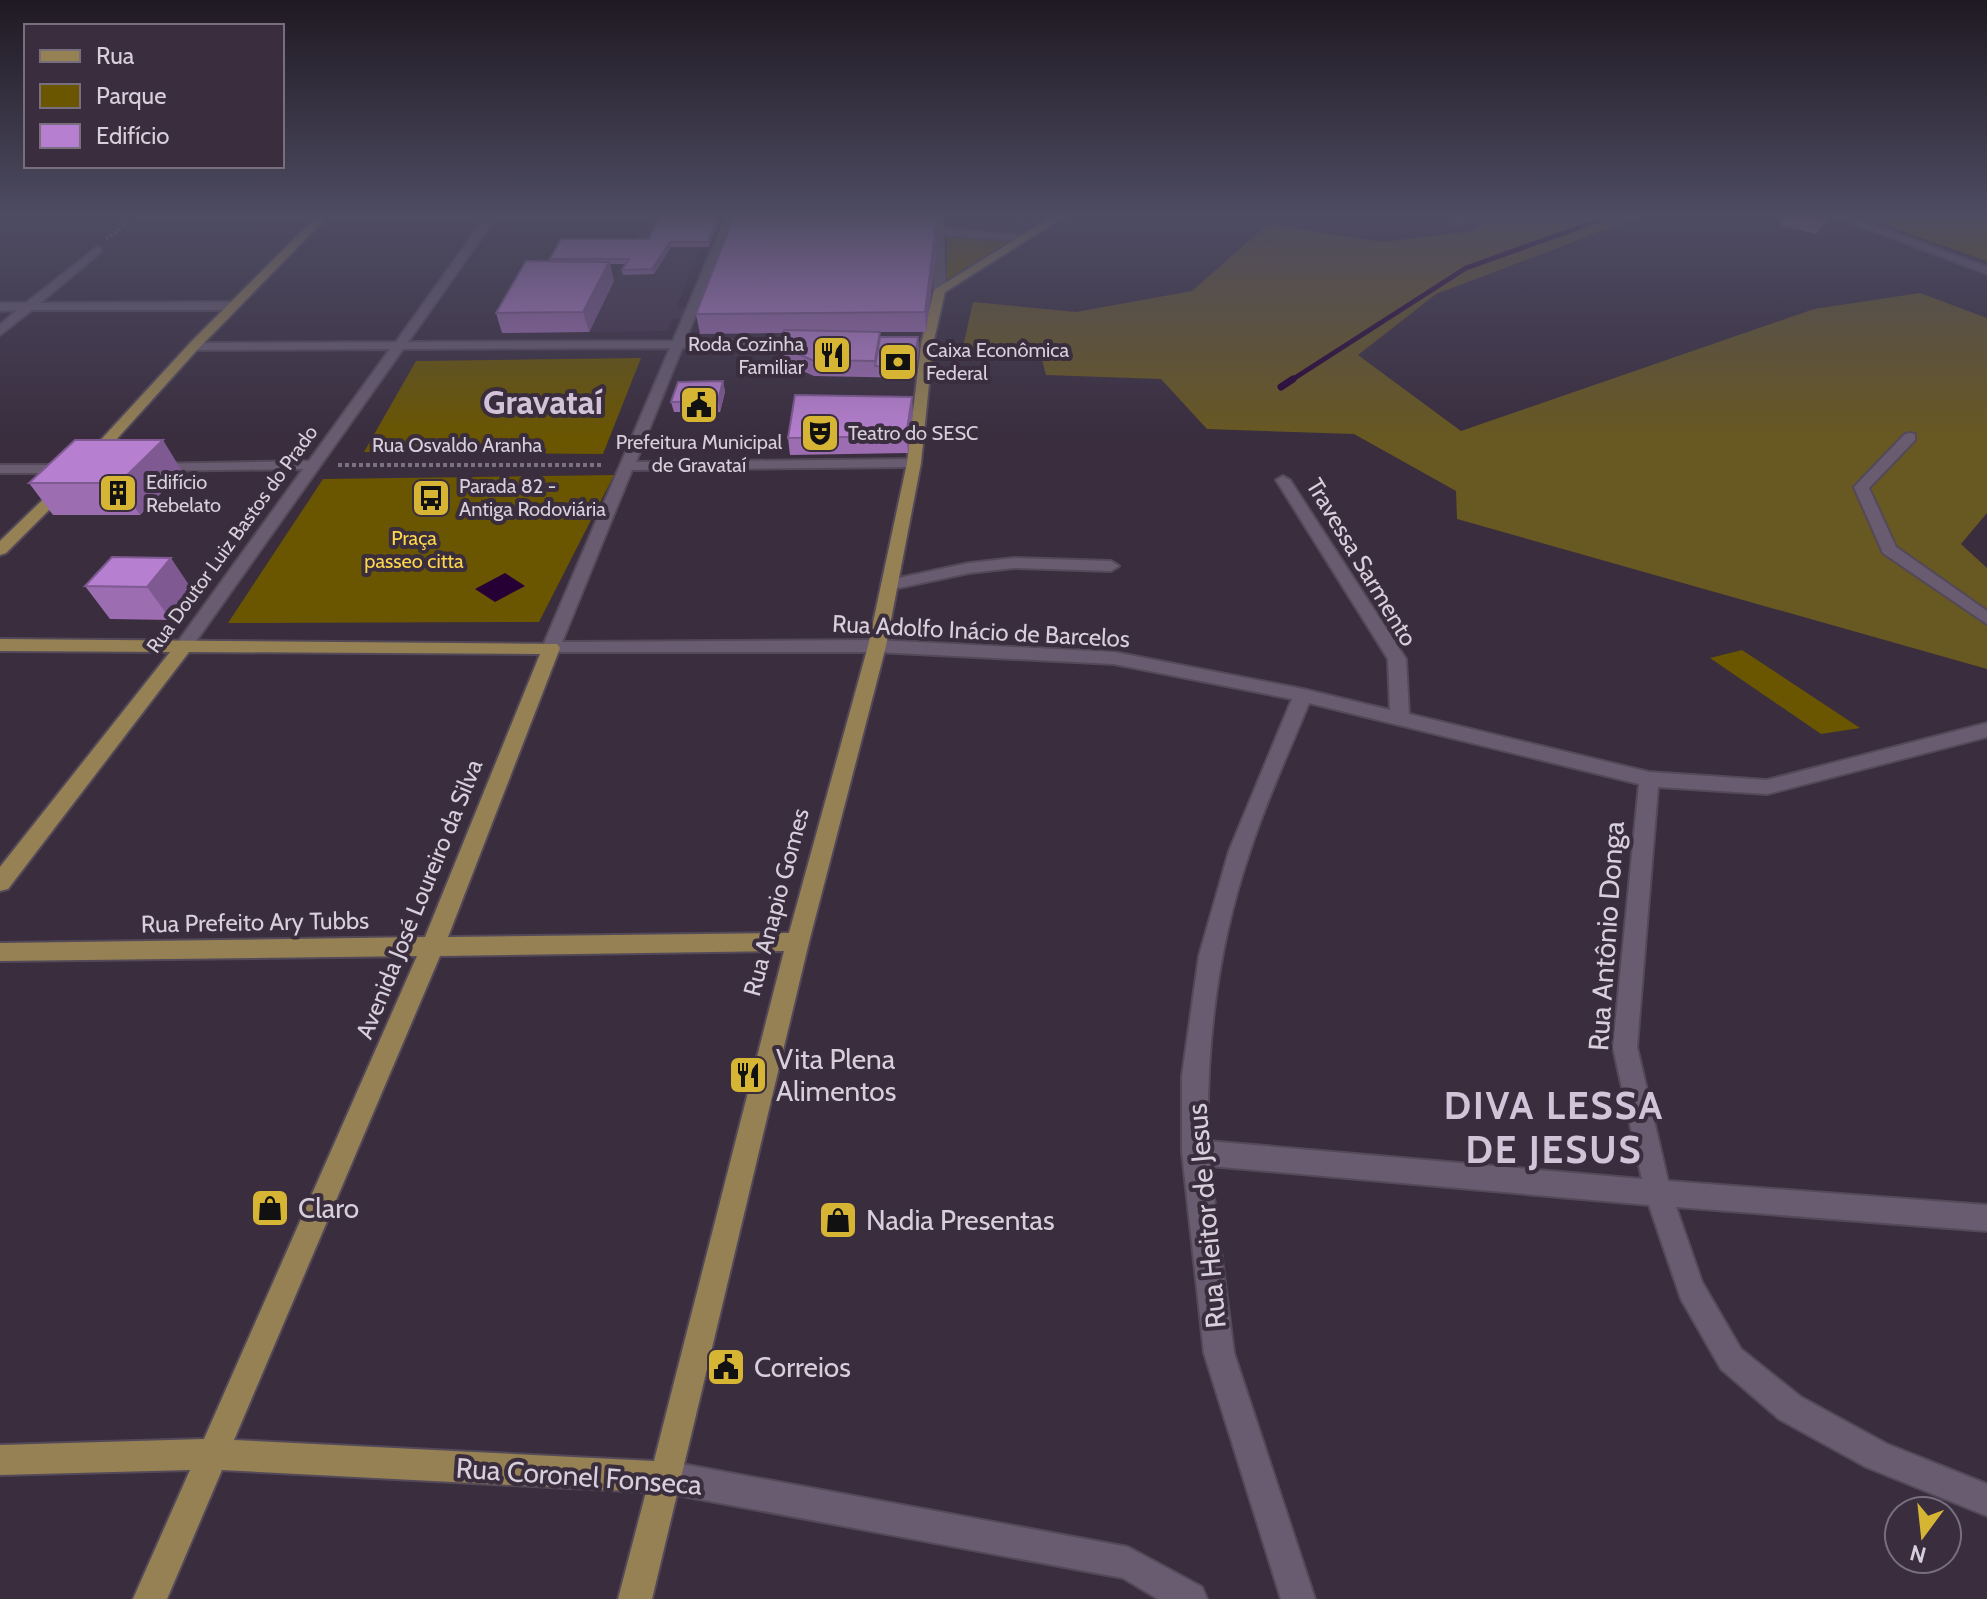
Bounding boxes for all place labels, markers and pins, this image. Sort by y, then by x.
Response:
place label: Roda Cozinha Familiar [688,332,805,379]
restaurant icon: Roda Cozinha Familiar [811,334,853,376]
place label: Caixa Econômica Federal [926,338,1069,385]
bank icon: Caixa Econômica Federal [877,341,919,383]
public building icon: Prefeitura Municipal de Gravataí [678,384,720,426]
theatre icon: Teatro do SESC [799,412,841,454]
place label: Teatro do SESC [848,421,978,445]
place label: Prefeitura Municipal de Gravataí [616,430,783,477]
place label: Edifício Rebelato [146,470,221,517]
building icon: Edifício Rebelato [97,472,139,514]
place label: Parada 82 - Antiga Rodoviária [459,474,606,521]
bus stop icon: Parada 82 - Antiga Rodoviária [410,477,452,519]
place label: Vita Plena Alimentos [776,1042,896,1108]
restaurant icon: Vita Plena Alimentos [727,1054,769,1096]
shop icon: Claro [249,1187,291,1229]
place label: Claro [298,1191,359,1225]
shop icon: Nadia Presentas [817,1199,859,1241]
place label: Nadia Presentas [866,1203,1055,1237]
public building icon: Correios [705,1346,747,1388]
place label: Correios [754,1350,851,1384]

